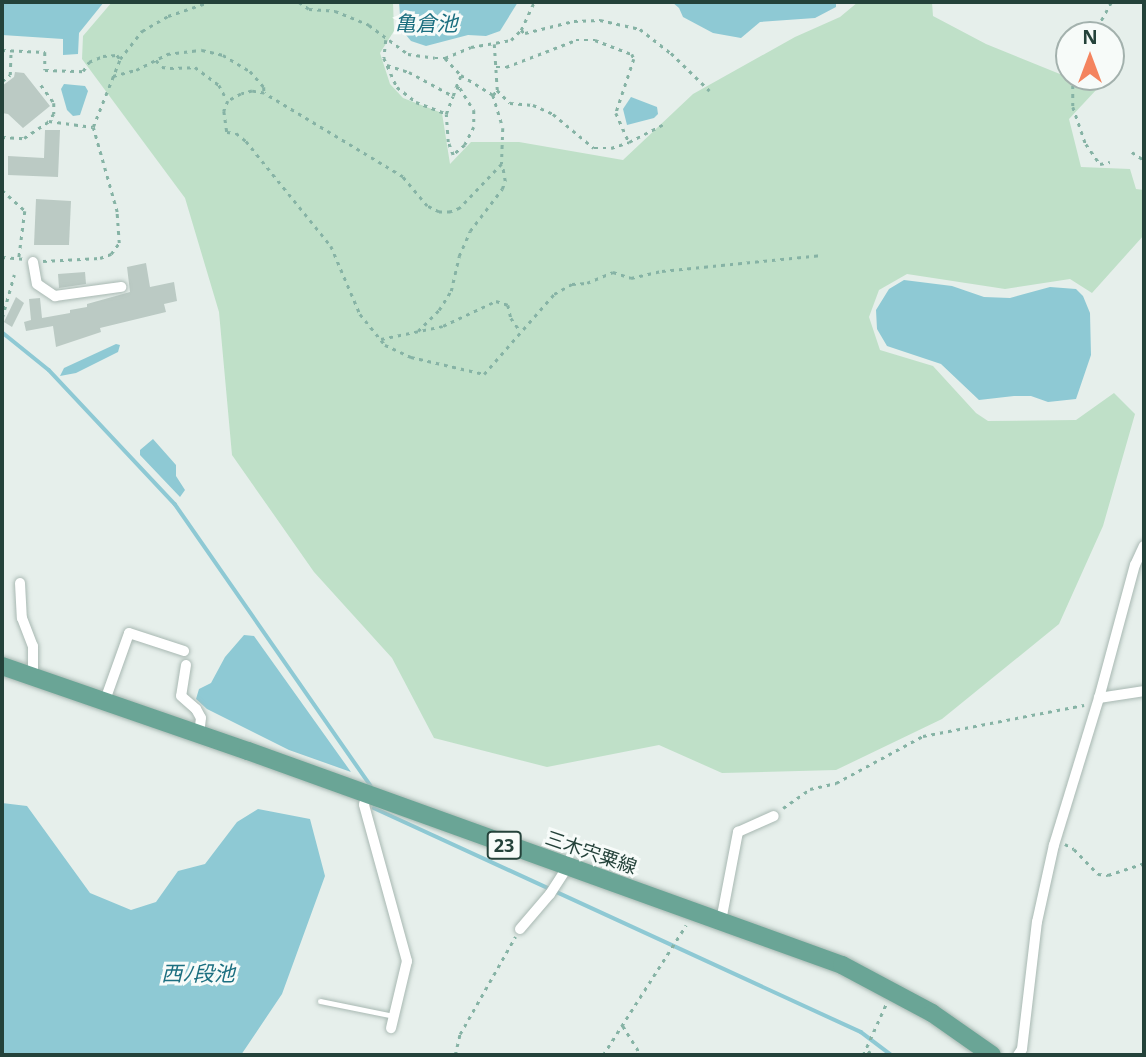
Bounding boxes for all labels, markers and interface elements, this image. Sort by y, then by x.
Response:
water label: 亀倉池 [395,10,457,36]
north arrow [1055,21,1125,91]
text: N [1082,24,1098,50]
street label: 三木宍粟線 [542,827,640,879]
road number: 23 [486,830,522,860]
water label: 西ﾉ段池 [161,960,235,986]

